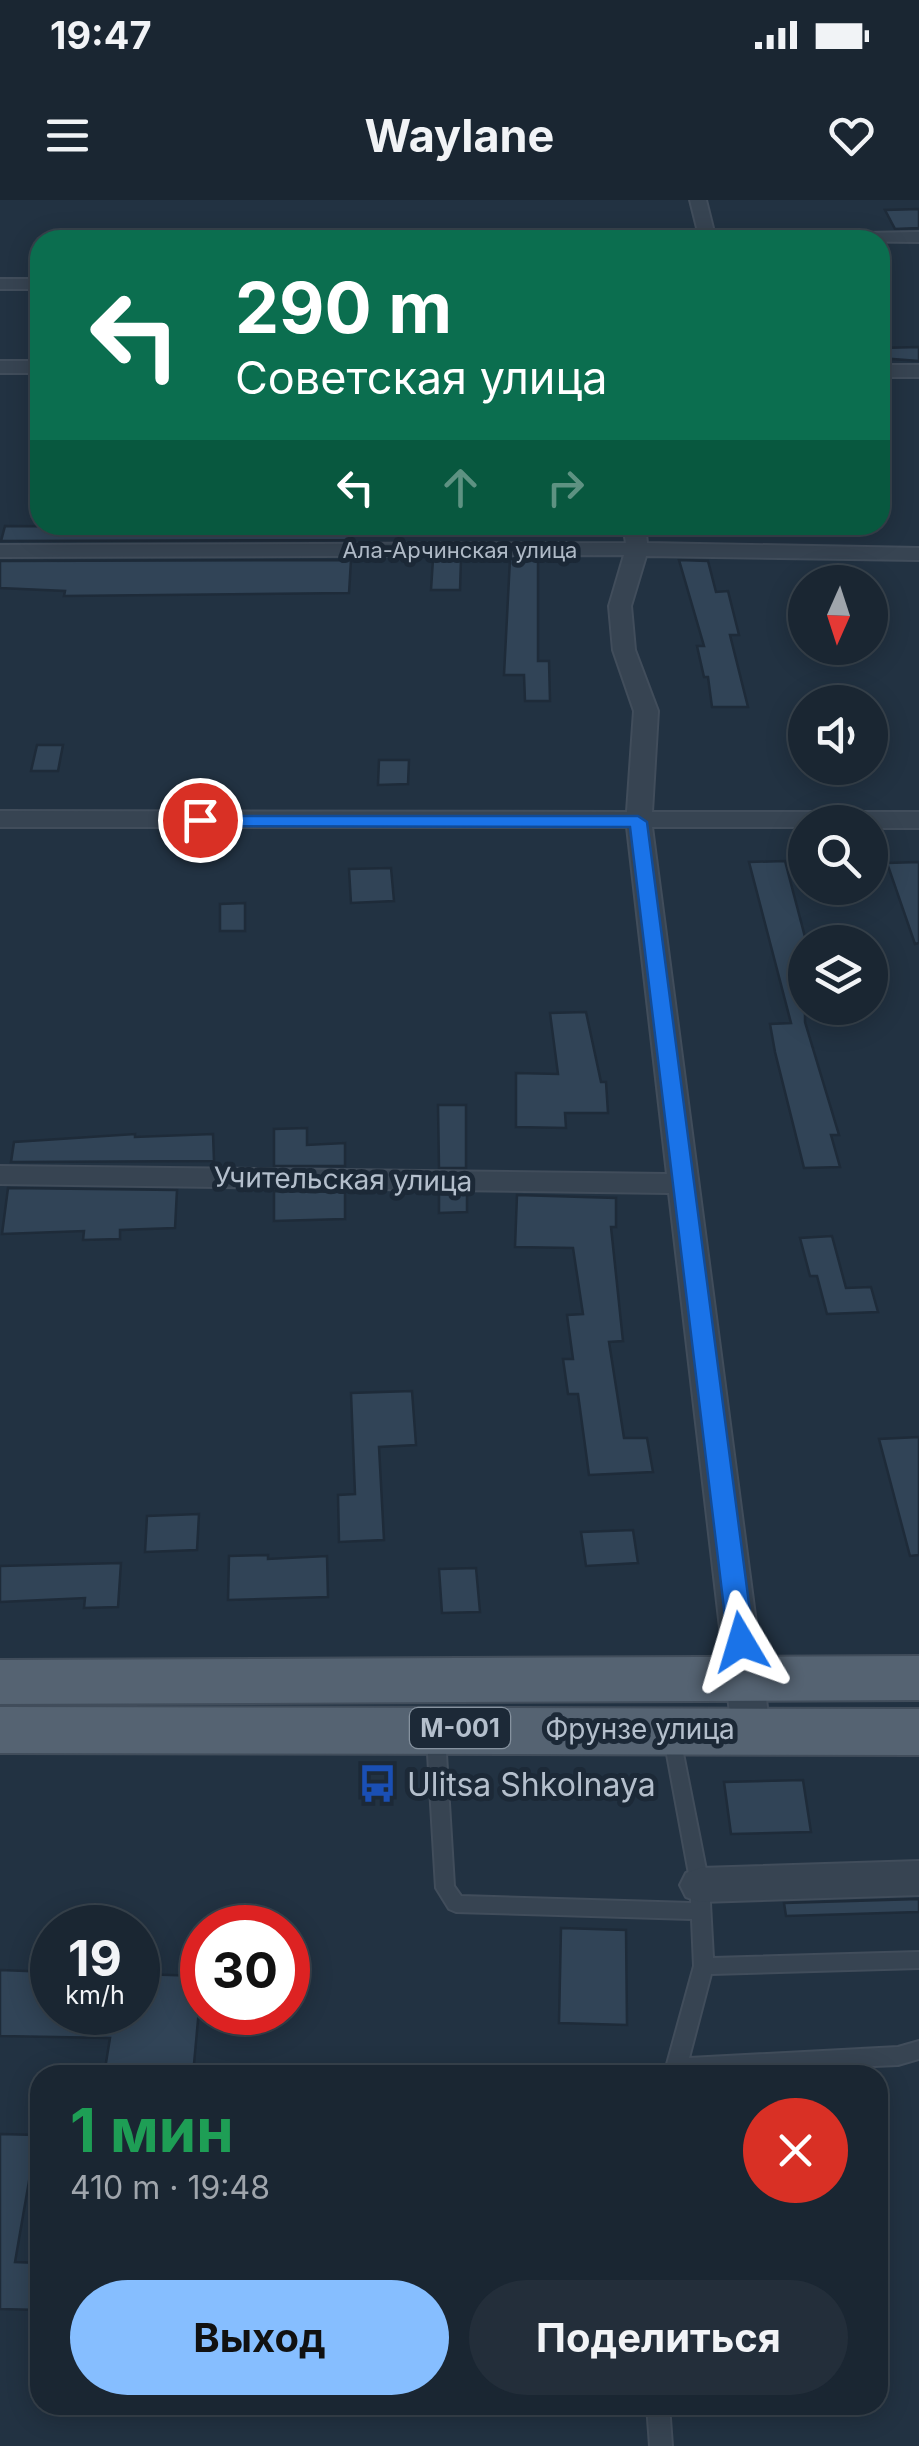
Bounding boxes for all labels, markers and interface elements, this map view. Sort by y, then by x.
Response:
text: 19:47 [50,12,152,58]
icon: menu [40,108,95,163]
text: Waylane [365,108,554,163]
icon: heart [824,108,879,163]
text: 290 m [235,265,452,350]
icon: left [70,270,200,400]
text: Советская улица [235,350,608,405]
icon: left [328,460,383,515]
icon: ahead [433,460,488,515]
icon: right [538,460,593,515]
street label: Ала-Арчинская улица [343,537,577,563]
north arrow [788,565,888,665]
map controls [788,565,888,1025]
button: sound [788,685,888,785]
pin [158,778,243,863]
icon: arrive [173,793,228,848]
button: search [788,805,888,905]
button: layers [788,925,888,1025]
street label: Учительская улица [213,1160,473,1198]
position arrow [689,1590,793,1694]
road number: M-001 [410,1708,510,1748]
street label: Фрунзе улица [545,1712,735,1746]
bus stop icon: Ulitsa Shkolnaya [356,1763,398,1805]
place label: Ulitsa Shkolnaya [407,1765,656,1804]
speed limit sign: 30 [180,1905,310,2035]
text: 19 [68,1928,122,1988]
text: km/h [65,1980,125,2010]
text: 1 мин [70,2094,234,2166]
button: close [743,2098,848,2203]
text: 410 m · 19:48 [70,2168,270,2207]
button: Выход [70,2280,449,2395]
button: Поделиться [469,2280,848,2395]

